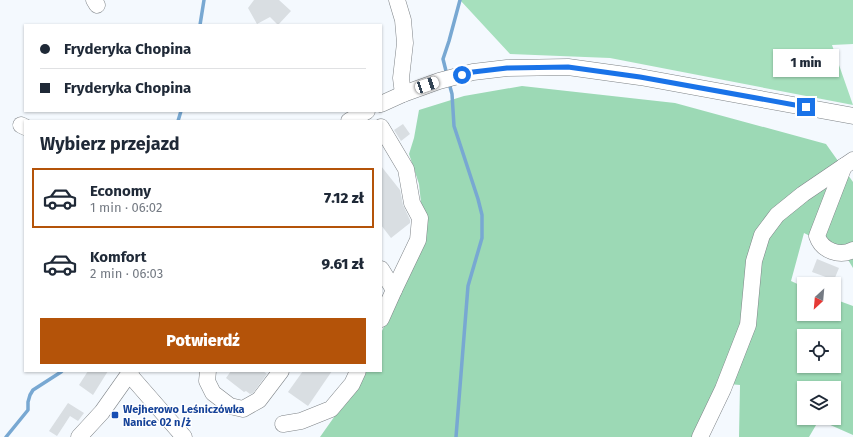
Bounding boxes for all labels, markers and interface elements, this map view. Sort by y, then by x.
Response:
text: Fryderyka Chopina [64,40,191,58]
callout: 1 min [773,49,839,77]
text: 1 min [790,55,822,70]
route start [453,66,471,84]
car [414,75,440,95]
text: Fryderyka Chopina [64,79,191,97]
route end [797,98,815,116]
text: Wybierz przejazd [40,133,180,155]
icon: car [42,180,78,216]
text: Economy [90,182,151,200]
text: 7.12 zł [324,189,364,207]
text: 1 min · 06:02 [90,200,162,215]
icon: car [42,246,78,282]
text: Komfort [90,248,146,266]
text: 9.61 zł [321,255,364,273]
text: 2 min · 06:03 [90,266,163,281]
north arrow [797,277,841,321]
map controls [797,277,841,425]
button: Potwierdź [40,318,366,364]
button: locate [797,329,841,373]
button: layers [797,381,841,425]
place label: Wejherowo Leśniczówka Nanice 02 n/ż [123,403,245,429]
marker: Wejherowo Leśniczówka Nanice 02 n/ż [110,410,120,420]

